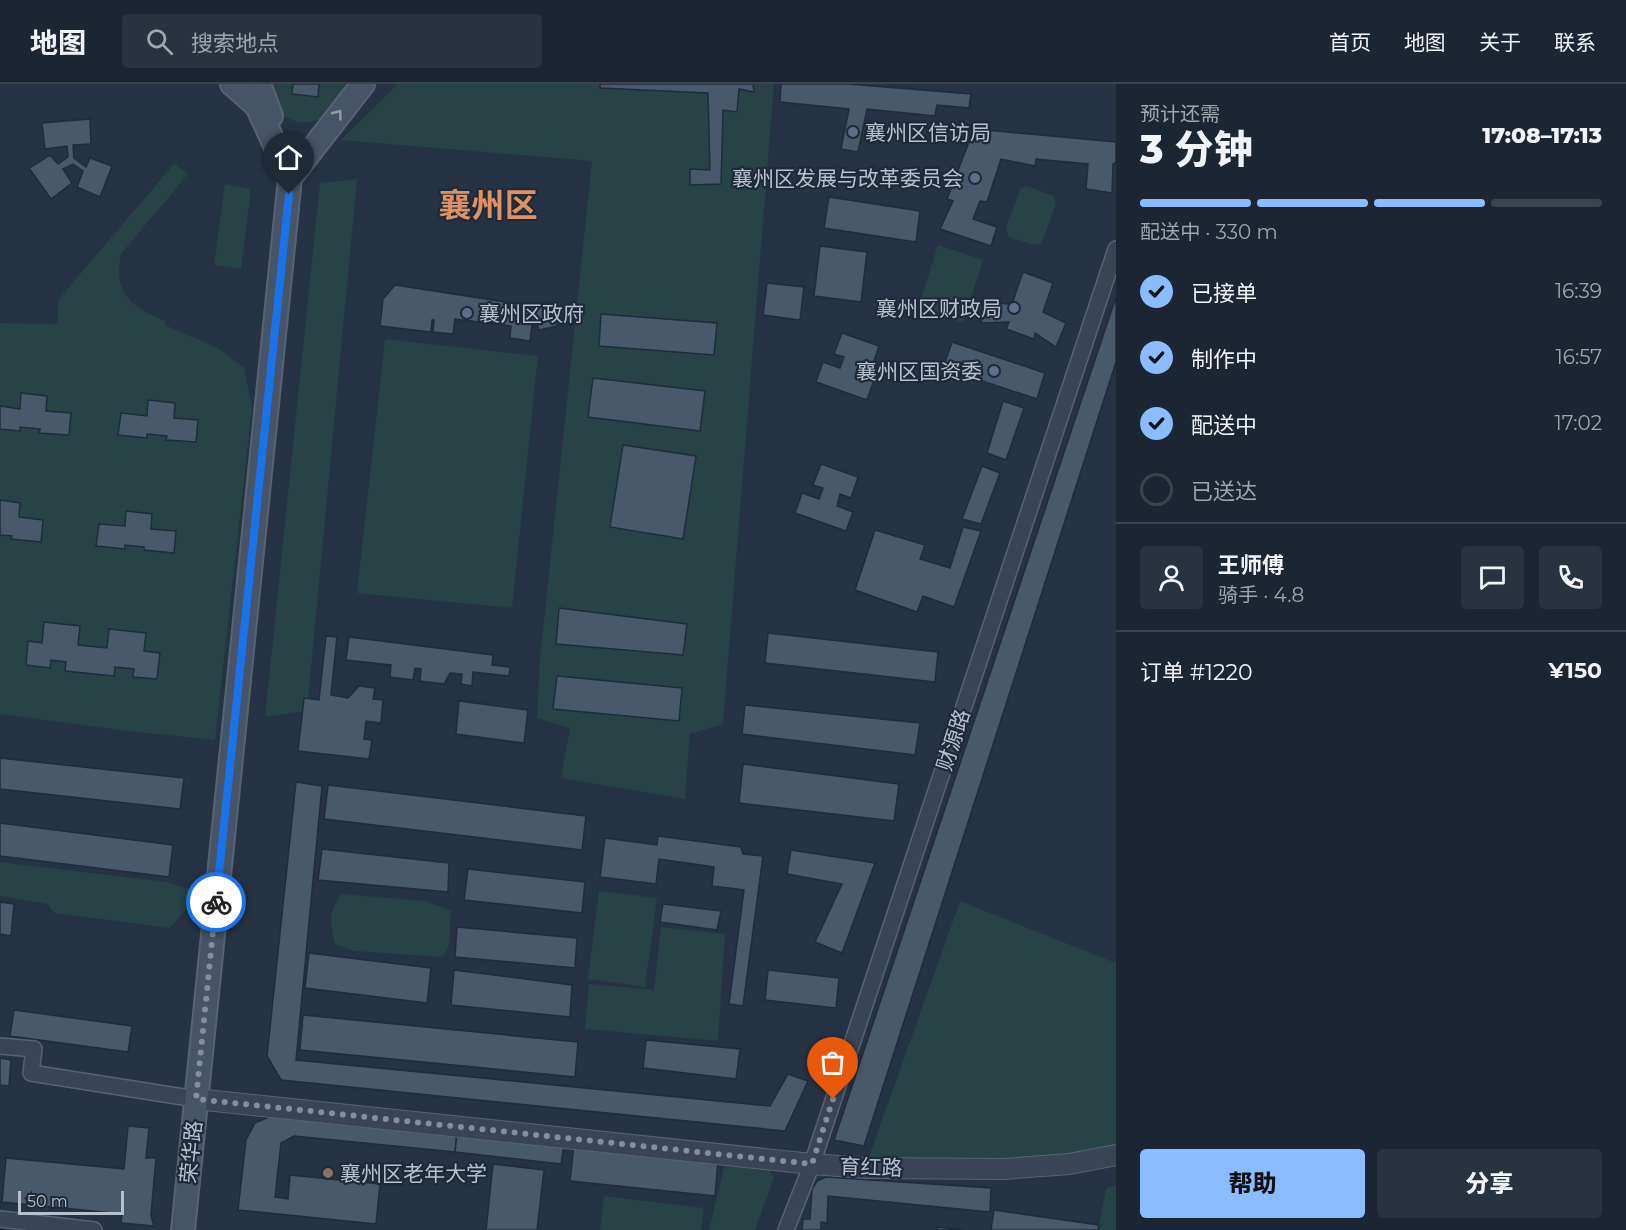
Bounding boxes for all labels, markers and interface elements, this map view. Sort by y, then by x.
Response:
search box [122,14,542,68]
icon: search [143,25,176,58]
text: 地图 [30,26,86,60]
text: 搜索地点 [191,30,279,57]
text: 首页 [1329,30,1371,55]
text: 地图 [1404,30,1446,55]
text: 关于 [1479,30,1521,55]
text: 联系 [1554,30,1596,55]
text: 预计还需 [1140,102,1220,126]
one-way arrow [331,110,342,121]
place label: 襄州区信访局 [865,120,991,145]
text: 17:08–17:13 [1482,122,1602,149]
marker: 襄州区信访局 [846,125,860,139]
text: 3 分钟 [1140,125,1253,173]
pin [263,132,314,194]
icon: home [272,141,305,174]
place label: 襄州区发展与改革委员会 [732,166,963,191]
marker: 襄州区发展与改革委员会 [968,171,982,185]
district label: 襄州区 [439,185,538,225]
text: 配送中 · 330 m [1140,220,1278,244]
icon: check [1140,275,1173,308]
text: 16:39 [1555,279,1602,303]
text: 已接单 [1191,280,1257,307]
place label: 襄州区财政局 [876,296,1002,321]
place label: 襄州区政府 [479,301,584,326]
marker: 襄州区财政局 [1007,301,1021,315]
marker: 襄州区政府 [460,306,474,320]
icon: check [1140,341,1173,374]
text: 16:57 [1556,345,1602,369]
text: 制作中 [1191,346,1257,373]
place label: 襄州区国资委 [856,359,982,384]
marker: 襄州区国资委 [987,364,1001,378]
icon: check [1140,407,1173,440]
text: 17:02 [1555,411,1602,435]
text: 配送中 [1191,412,1257,439]
text: 已送达 [1191,478,1257,505]
button: person [1140,546,1203,609]
button: chat [1461,546,1524,609]
button: phone [1539,546,1602,609]
text: 王师傅 [1218,552,1284,579]
text: 骑手 · 4.8 [1218,583,1304,607]
text: ¥150 [1548,657,1602,684]
text: 订单 #1220 [1140,659,1253,686]
street label: 财源路 [931,706,975,774]
courier [186,872,246,932]
icon: bike [200,886,233,919]
pin [807,1037,858,1099]
icon: bag [816,1046,849,1079]
street label: 荣华路 [175,1119,207,1185]
button: 帮助 [1140,1149,1365,1218]
button: 分享 [1377,1149,1602,1218]
street label: 育红路 [839,1153,903,1181]
place label: 襄州区老年大学 [340,1161,487,1186]
marker: 襄州区老年大学 [321,1166,335,1180]
scale bar [18,1188,124,1216]
text: 50 m [27,1192,68,1211]

